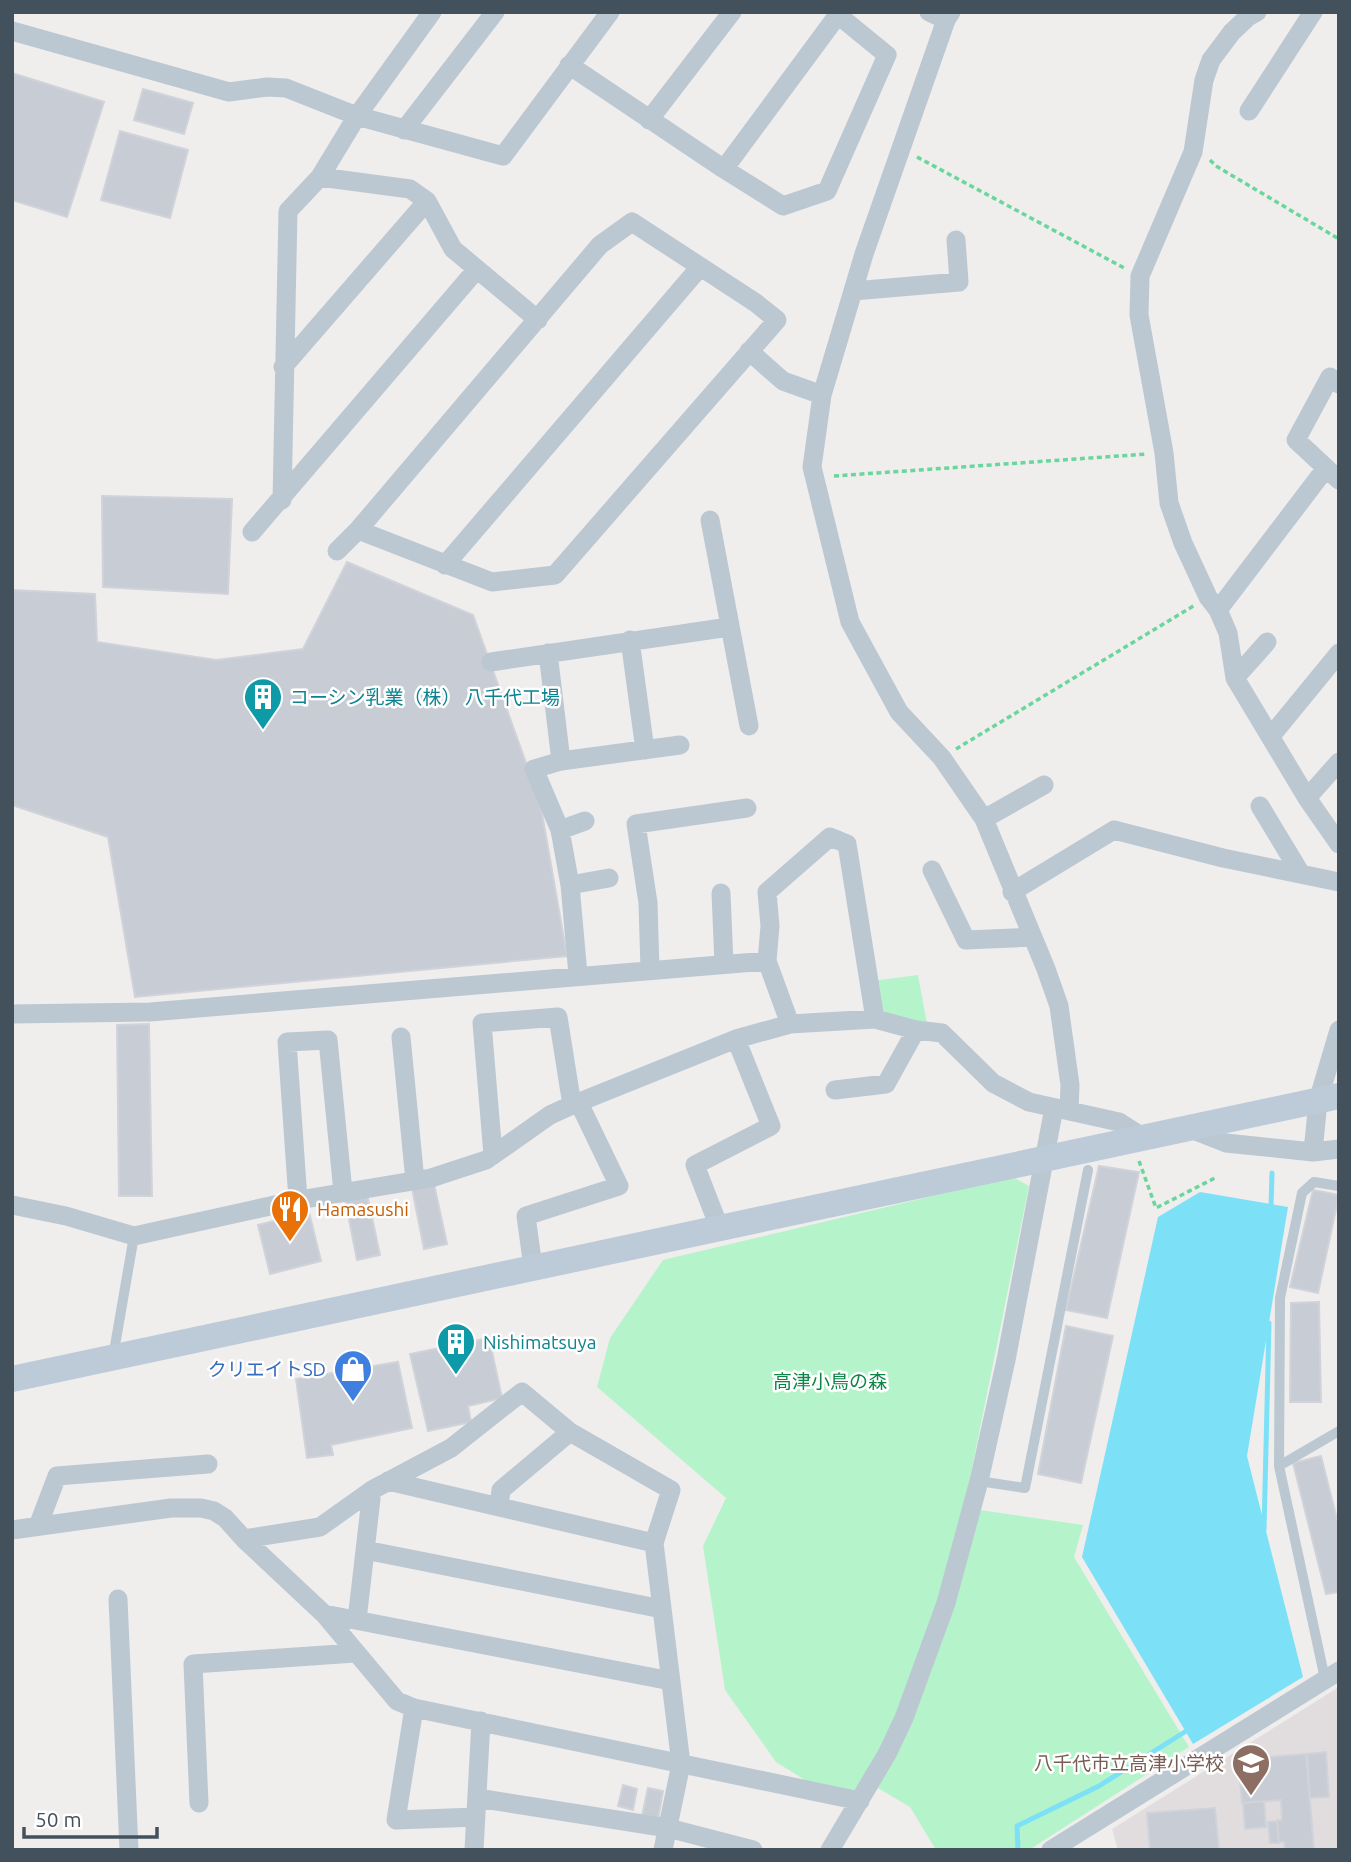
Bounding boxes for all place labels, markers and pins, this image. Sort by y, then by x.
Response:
building icon: コーシン乳業（株） 八千代工場 [242,676,284,731]
place label: コーシン乳業（株） 八千代工場 [290,686,560,708]
restaurant icon: Hamasushi [269,1188,311,1243]
place label: Hamasushi [317,1198,409,1220]
building icon: Nishimatsuya [435,1321,477,1376]
place label: Nishimatsuya [483,1331,597,1353]
shop icon: クリエイトSD [332,1348,374,1403]
place label: クリエイトSD [208,1358,326,1380]
school or university icon: 八千代市立高津小学校 [1230,1742,1272,1797]
place label: 八千代市立高津小学校 [1034,1752,1224,1774]

